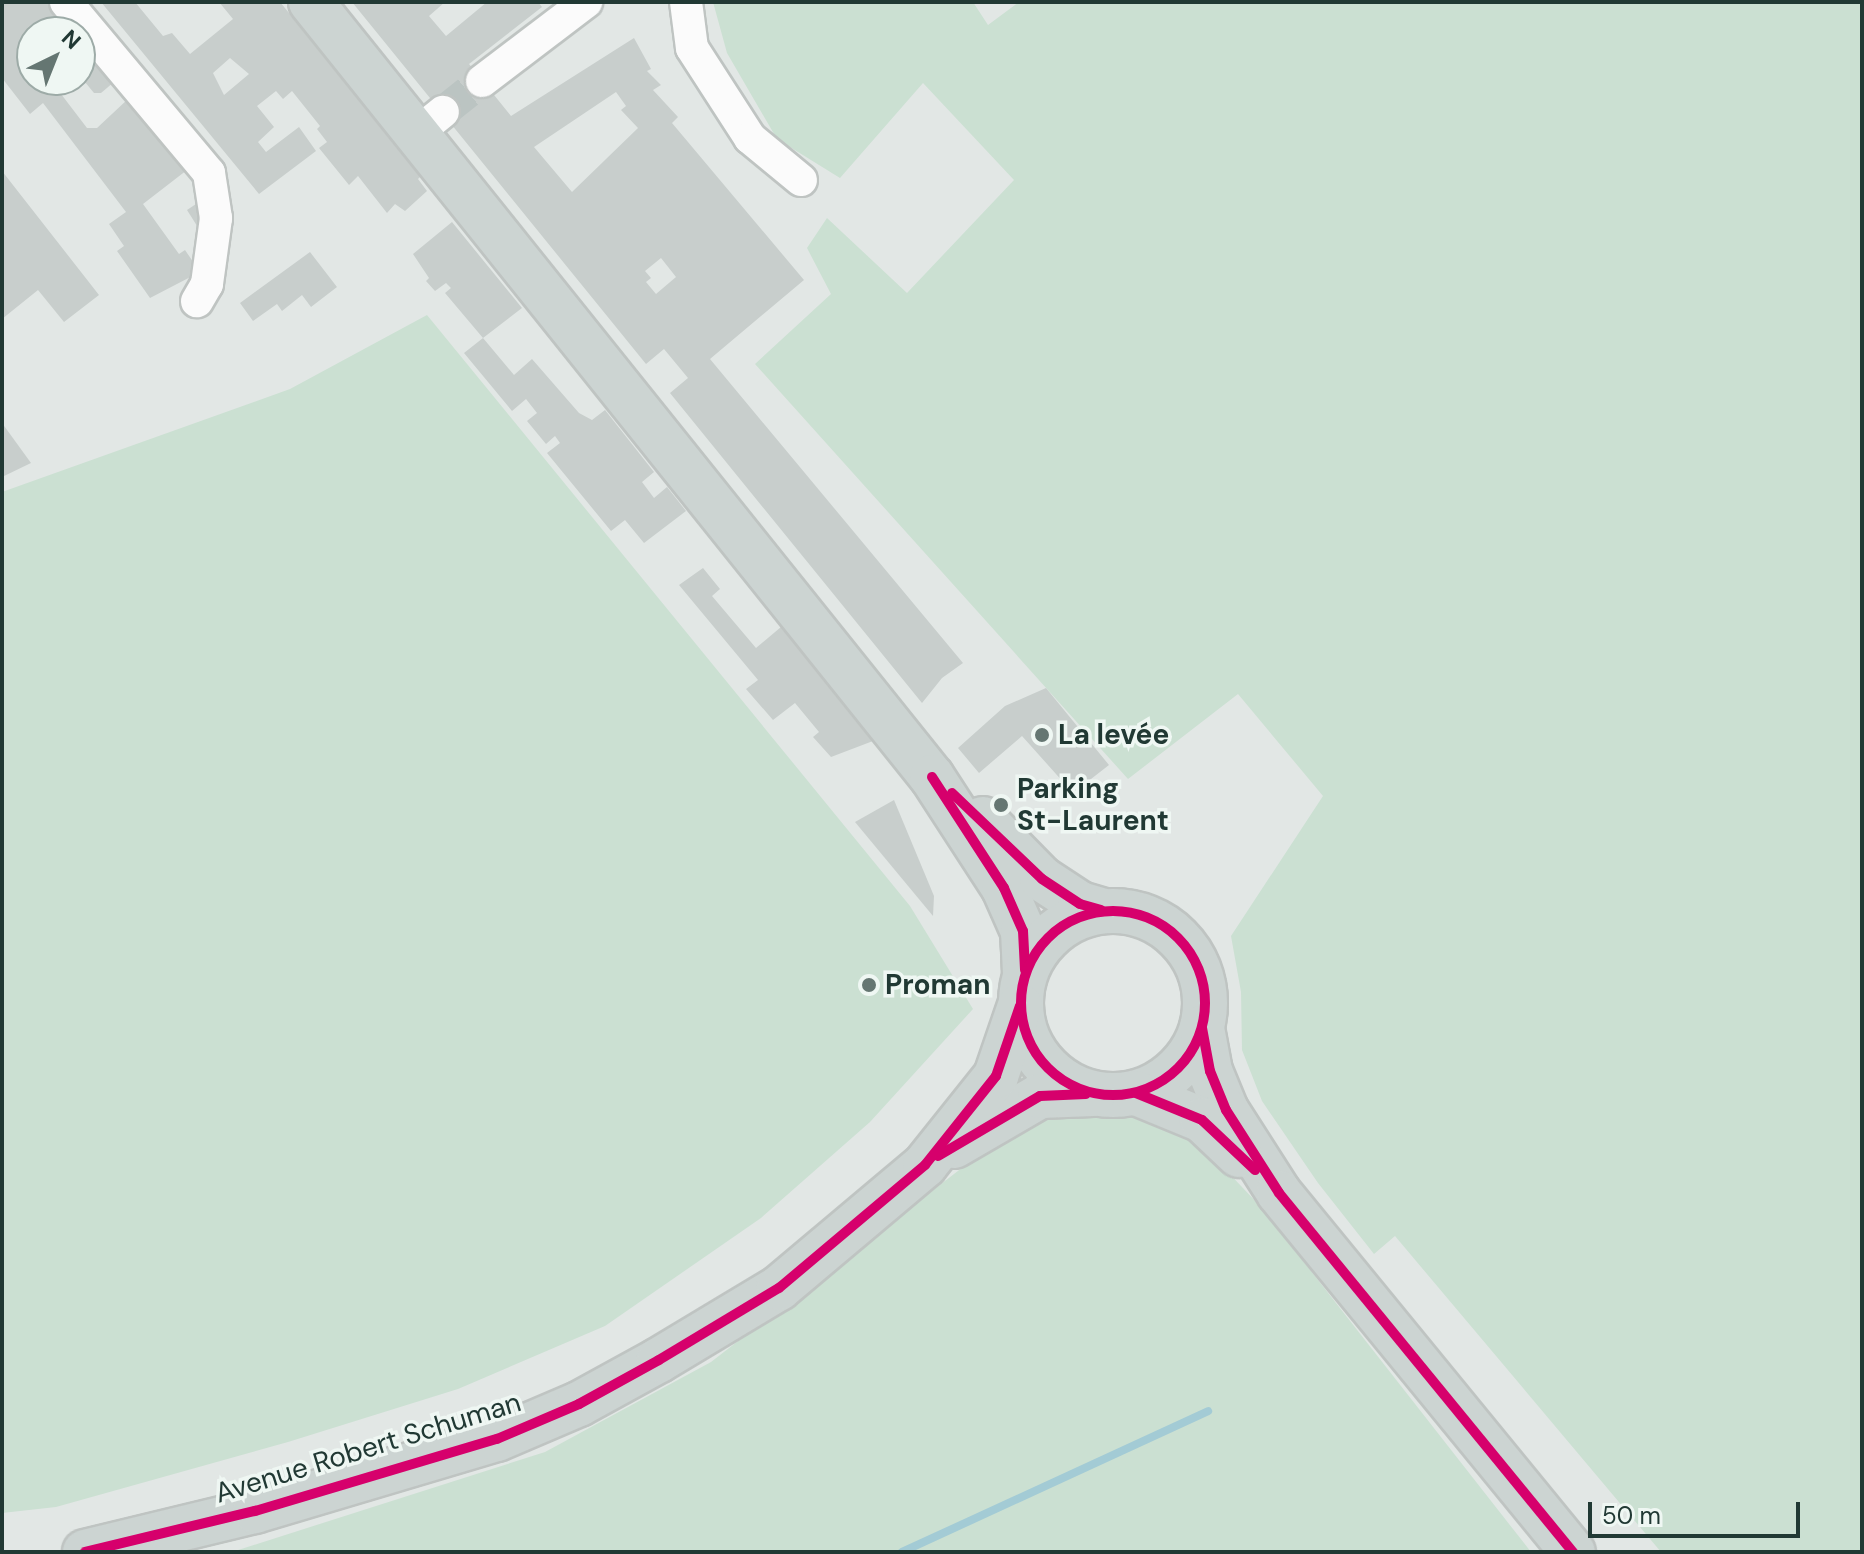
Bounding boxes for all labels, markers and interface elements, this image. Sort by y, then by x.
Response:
north arrow [16,16,96,96]
text: N [56,23,87,56]
place label: La levée [1058,718,1169,752]
marker: La levée [1033,726,1051,744]
place label: Parking St-Laurent [1017,772,1169,838]
marker: Parking St-Laurent [992,796,1010,814]
place label: Proman [885,968,991,1002]
marker: Proman [860,976,878,994]
street label: Avenue Robert Schuman [211,1385,525,1511]
scale bar [1592,1486,1804,1536]
text: 50 m [1602,1500,1661,1531]

